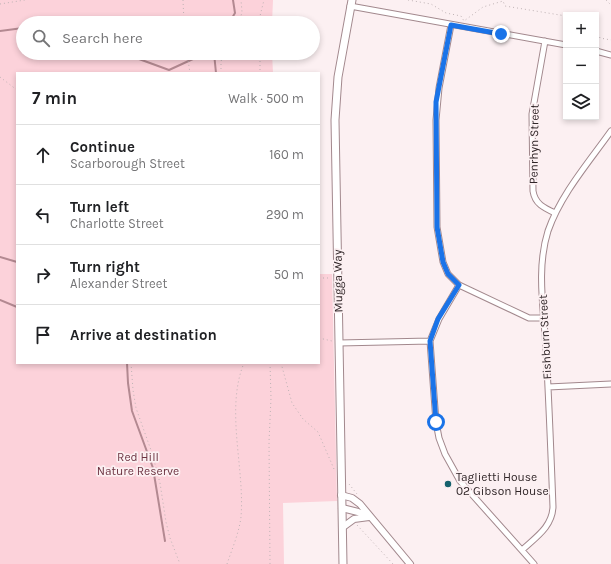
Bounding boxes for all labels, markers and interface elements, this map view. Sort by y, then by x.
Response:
map controls [563,12,599,120]
button: + [563,12,599,48]
search box [16,16,320,60]
route end [492,25,510,43]
icon: search [30,27,52,49]
text: Search here [62,29,143,47]
button: − [563,48,599,84]
button: layers [563,84,599,120]
text: 7 min [32,88,77,108]
text: Walk · 500 m [228,91,304,106]
street label: Penrhyn Street [526,103,542,184]
text: Continue [70,138,135,156]
icon: ahead [32,144,54,166]
text: 160 m [269,147,304,162]
text: Scarborough Street [70,156,185,171]
text: Turn left [70,198,129,216]
icon: left [32,204,54,226]
text: 290 m [266,207,304,222]
text: Charlotte Street [70,216,164,231]
street label: Mugga Way [330,249,346,313]
text: Turn right [70,258,140,276]
icon: right [32,264,54,286]
text: 50 m [274,267,304,282]
text: Alexander Street [70,276,167,291]
street label: Fishburn Street [536,294,554,380]
icon: arrive [32,324,54,346]
text: Arrive at destination [70,326,217,344]
route start [427,413,445,431]
park label: Red Hill Nature Reserve [97,450,179,478]
place label: Taglietti House 02 Gibson House [456,470,549,498]
marker: Taglietti House 02 Gibson House [443,479,453,489]

